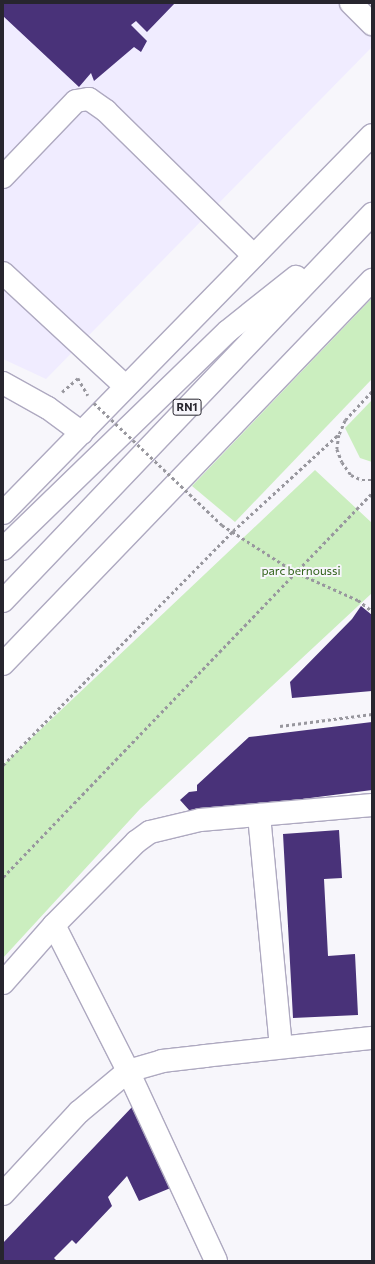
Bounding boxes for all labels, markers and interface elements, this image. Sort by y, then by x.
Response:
road number: RN1 [172,398,202,416]
park label: parc bernoussi [261,564,341,578]

